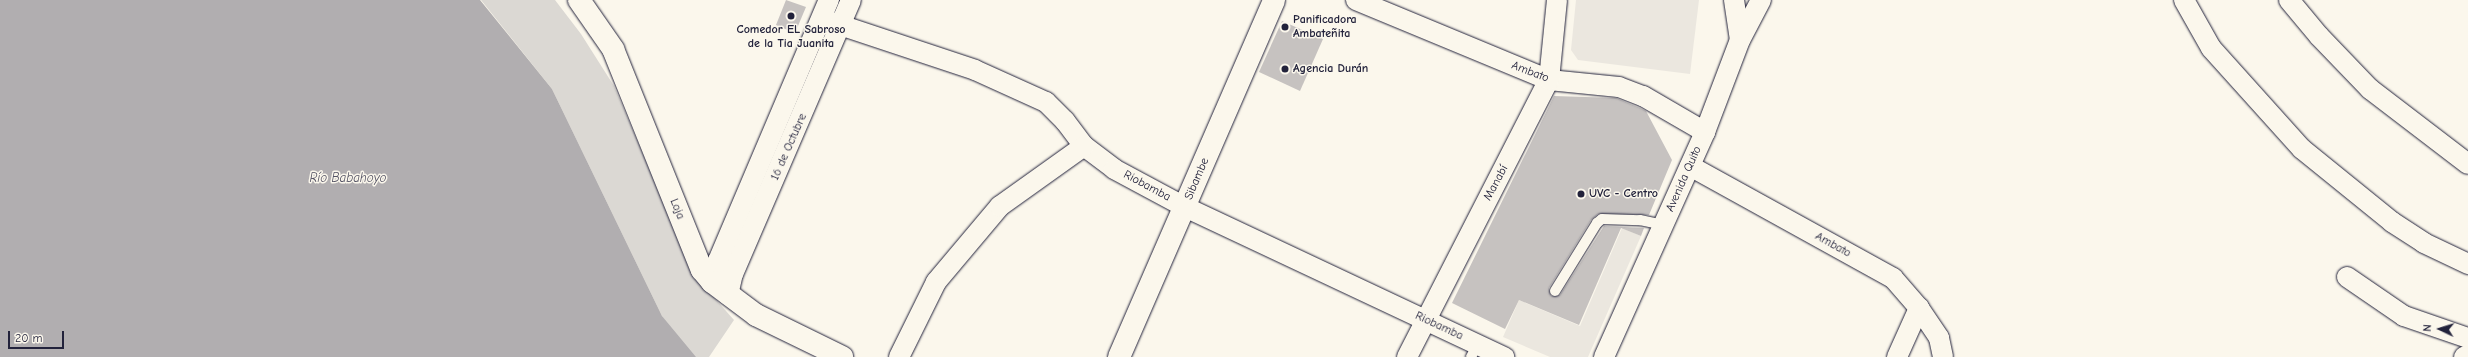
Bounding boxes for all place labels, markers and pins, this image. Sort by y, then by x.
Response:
marker: Comedor EL Sabroso de la Tia Juanita [786,11,796,21]
place label: Panificadora Ambateñita [1293,13,1357,41]
marker: Panificadora Ambateñita [1280,22,1290,32]
place label: Comedor EL Sabroso de la Tia Juanita [736,23,846,51]
place label: Agencia Durán [1293,62,1368,76]
marker: Agencia Durán [1280,64,1290,74]
place label: UVC - Centro [1589,187,1658,201]
marker: UVC - Centro [1576,189,1586,199]

